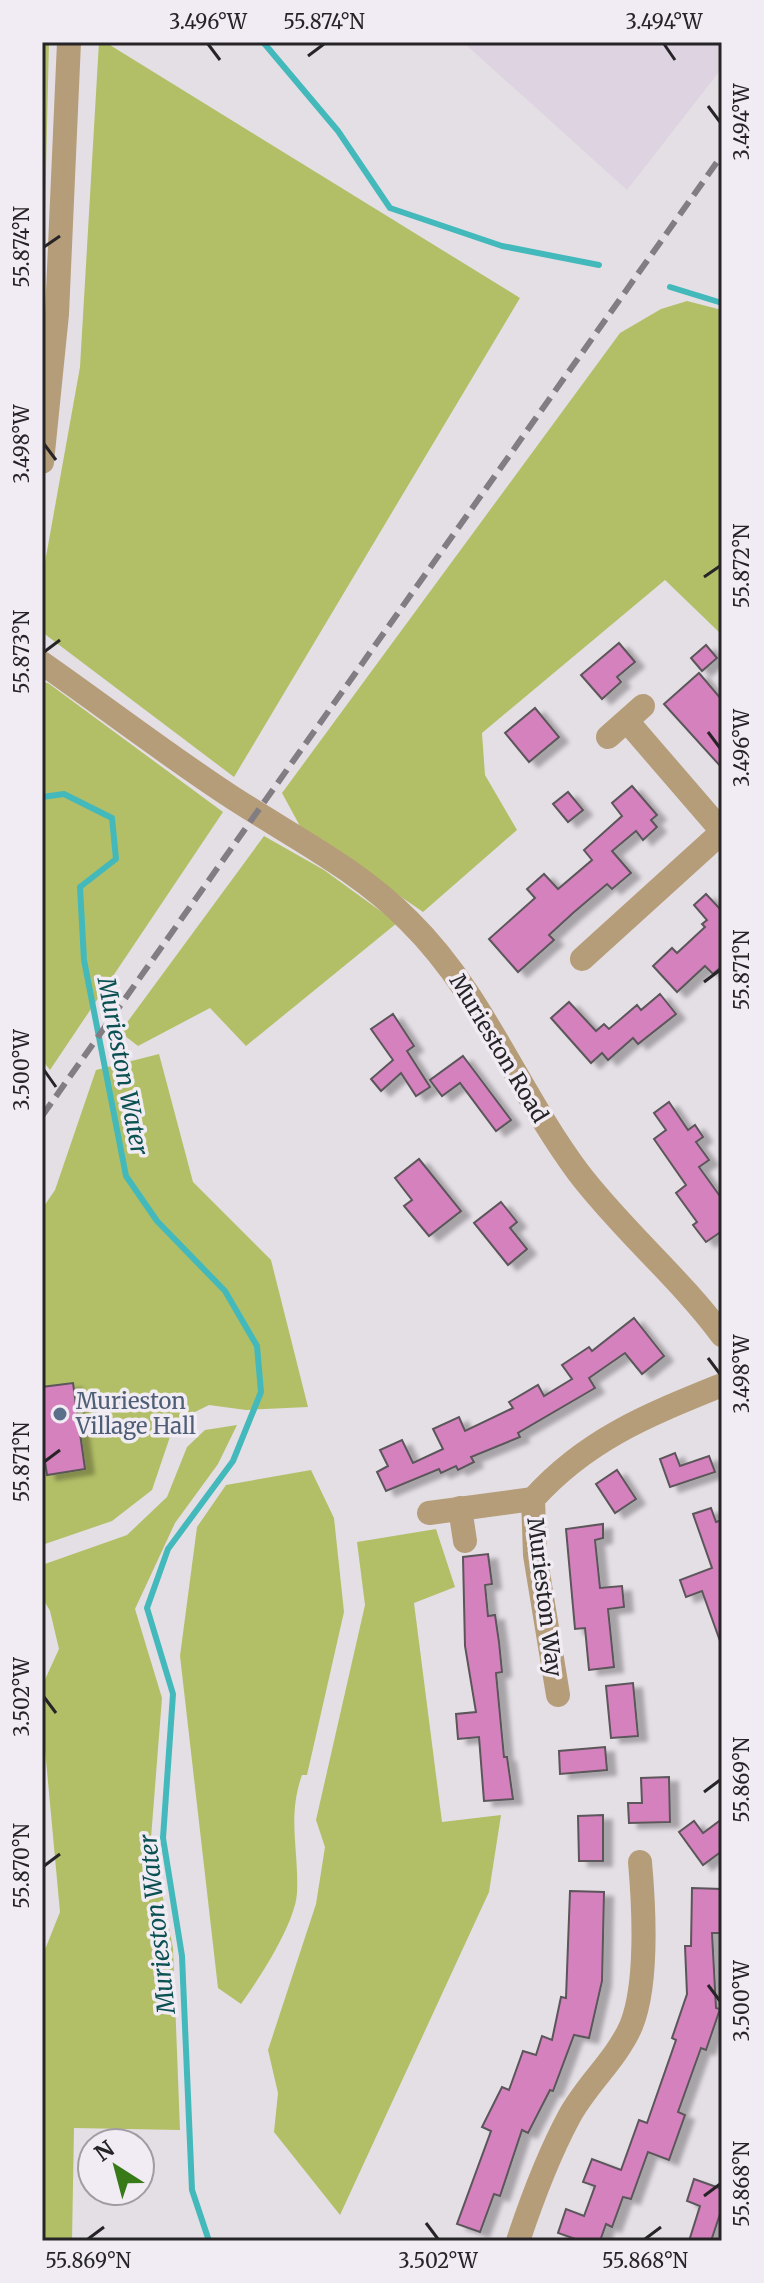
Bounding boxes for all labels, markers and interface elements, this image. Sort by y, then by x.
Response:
text: 3.496°W [169,9,248,34]
text: 55.874°N [283,9,365,34]
text: 3.494°W [626,9,703,34]
text: 3.494°W [729,83,754,160]
text: 55.874°N [9,206,34,288]
text: 3.498°W [9,404,34,483]
text: 55.872°N [729,523,754,608]
text: 55.873°N [9,610,34,694]
text: 3.496°W [729,708,754,787]
text: 55.871°N [729,929,754,1010]
street label: Murieston Road [444,969,554,1127]
water label: Murieston Water [90,973,156,1159]
text: 3.500°W [9,1028,34,1111]
text: 3.498°W [729,1334,754,1413]
place label: Murieston Village Hall [75,1387,196,1440]
marker: Murieston Village Hall [51,1405,69,1423]
text: 55.871°N [9,1421,34,1502]
street label: Murieston Way [521,1516,569,1678]
text: 3.502°W [9,1656,34,1737]
text: 55.869°N [729,1737,754,1823]
text: 55.870°N [9,1823,34,1909]
water label: Murieston Water [132,1831,182,2016]
text: 3.500°W [729,1959,754,2042]
north arrow [76,2127,156,2207]
text: N [89,2134,120,2167]
text: 55.868°N [729,2141,754,2227]
text: 55.869°N [45,2248,131,2273]
text: 3.502°W [398,2248,479,2273]
text: 55.868°N [602,2248,688,2273]

